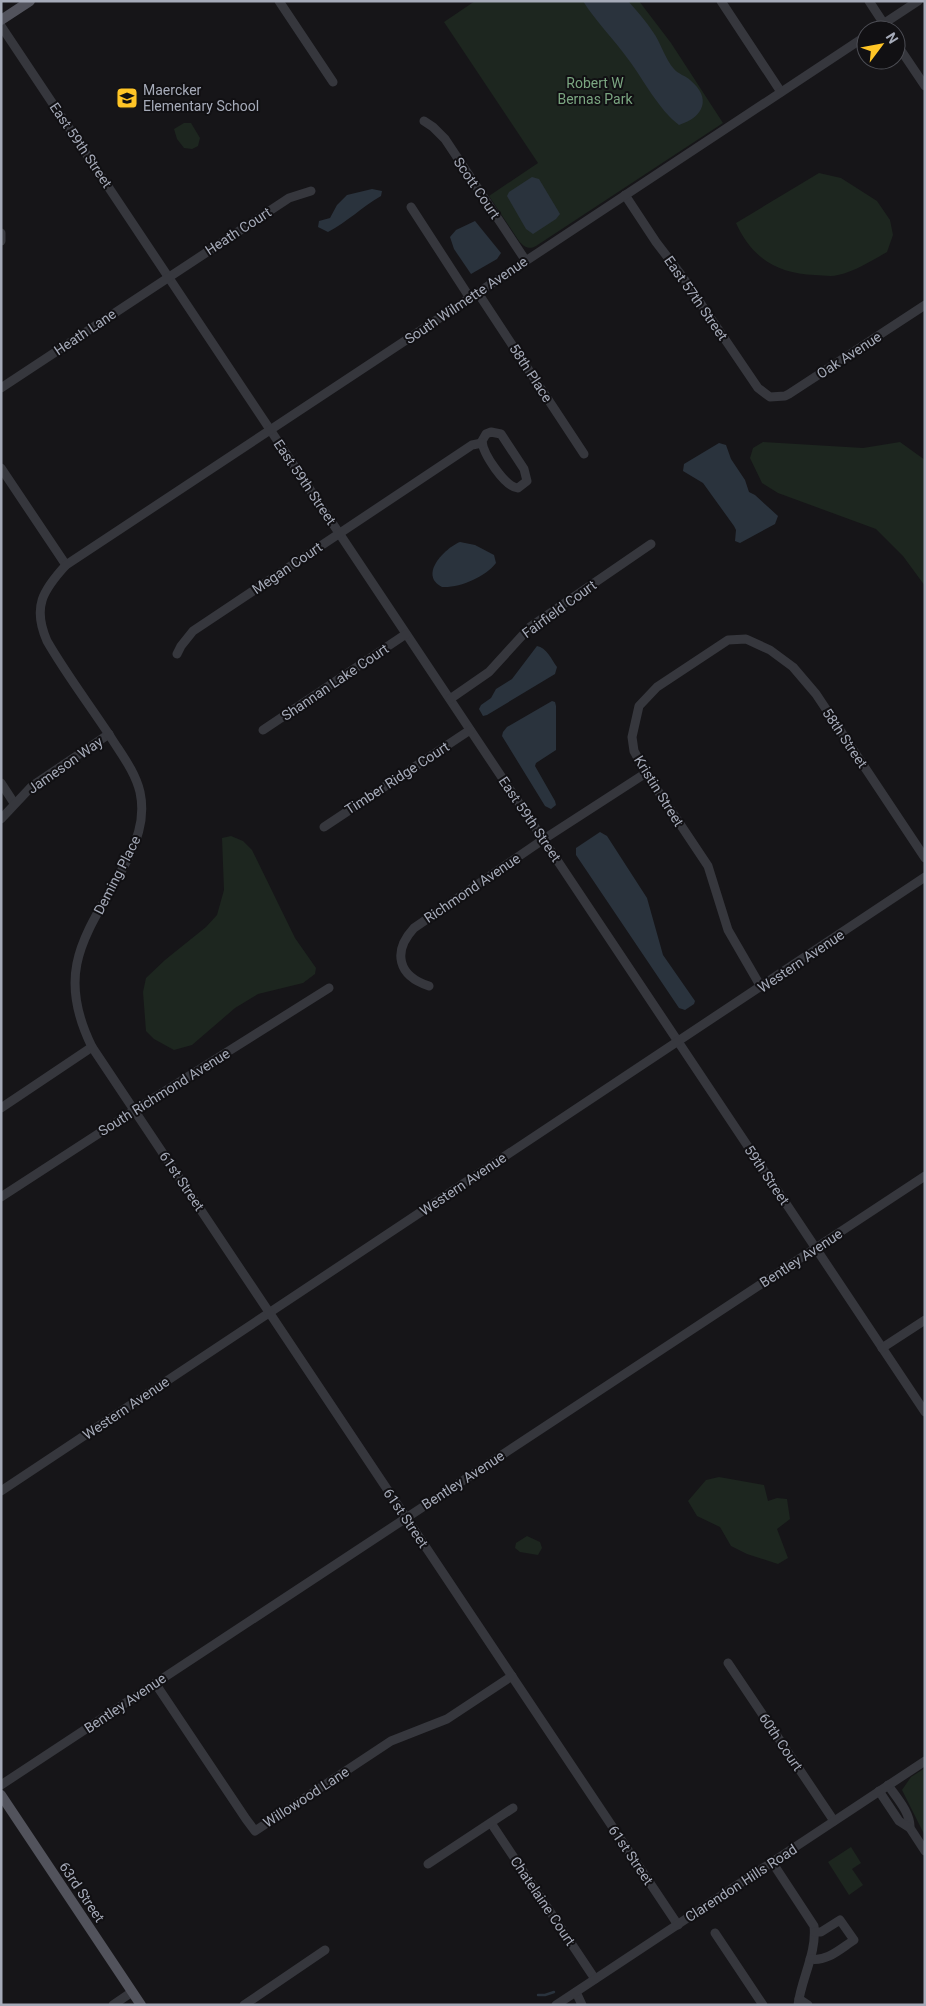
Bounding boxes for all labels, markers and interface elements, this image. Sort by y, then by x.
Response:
north arrow [856,20,906,70]
text: N [883,30,901,47]
park label: Robert W Bernas Park [557,75,633,107]
place label: Maercker Elementary School [143,82,259,114]
school or university icon: Maercker Elementary School [115,86,139,110]
street label: East 59th Street [47,99,116,191]
street label: Scott Court [451,154,504,222]
street label: Heath Court [202,204,274,258]
street label: South Wilmette Avenue [402,253,530,347]
street label: East 57th Street [661,253,731,344]
street label: Heath Lane [51,305,119,359]
street label: Oak Avenue [814,328,884,382]
street label: 58th Place [506,341,556,405]
street label: East 59th Street [271,436,340,528]
street label: Megan Court [249,539,325,597]
street label: Fairfield Court [519,577,600,641]
street label: Shannan Lake Court [279,640,392,724]
street label: 58th Street [819,705,871,771]
street label: Jameson Way [24,733,106,797]
street label: Timber Ridge Court [342,738,452,818]
street label: Kristin Street [631,753,687,830]
street label: East 59th Street [496,773,565,865]
street label: Deming Place [90,833,144,917]
street label: Richmond Avenue [421,850,523,926]
street label: Western Avenue [755,926,847,996]
street label: South Richmond Avenue [95,1045,233,1139]
street label: 59th Street [741,1142,793,1208]
street label: 61st Street [156,1148,208,1214]
street label: Western Avenue [417,1149,509,1219]
street label: Bentley Avenue [757,1225,845,1291]
street label: Western Avenue [80,1373,172,1443]
street label: Bentley Avenue [419,1447,507,1513]
street label: 61st Street [380,1485,432,1551]
street label: Bentley Avenue [81,1670,169,1736]
street label: 60th Court [756,1710,806,1774]
street label: Willowood Lane [260,1763,352,1831]
street label: 61st Street [605,1822,657,1888]
street label: Clarendon Hills Road [682,1841,800,1925]
street label: Chatelaine Court [507,1853,579,1949]
street label: 63rd Street [56,1859,108,1925]

